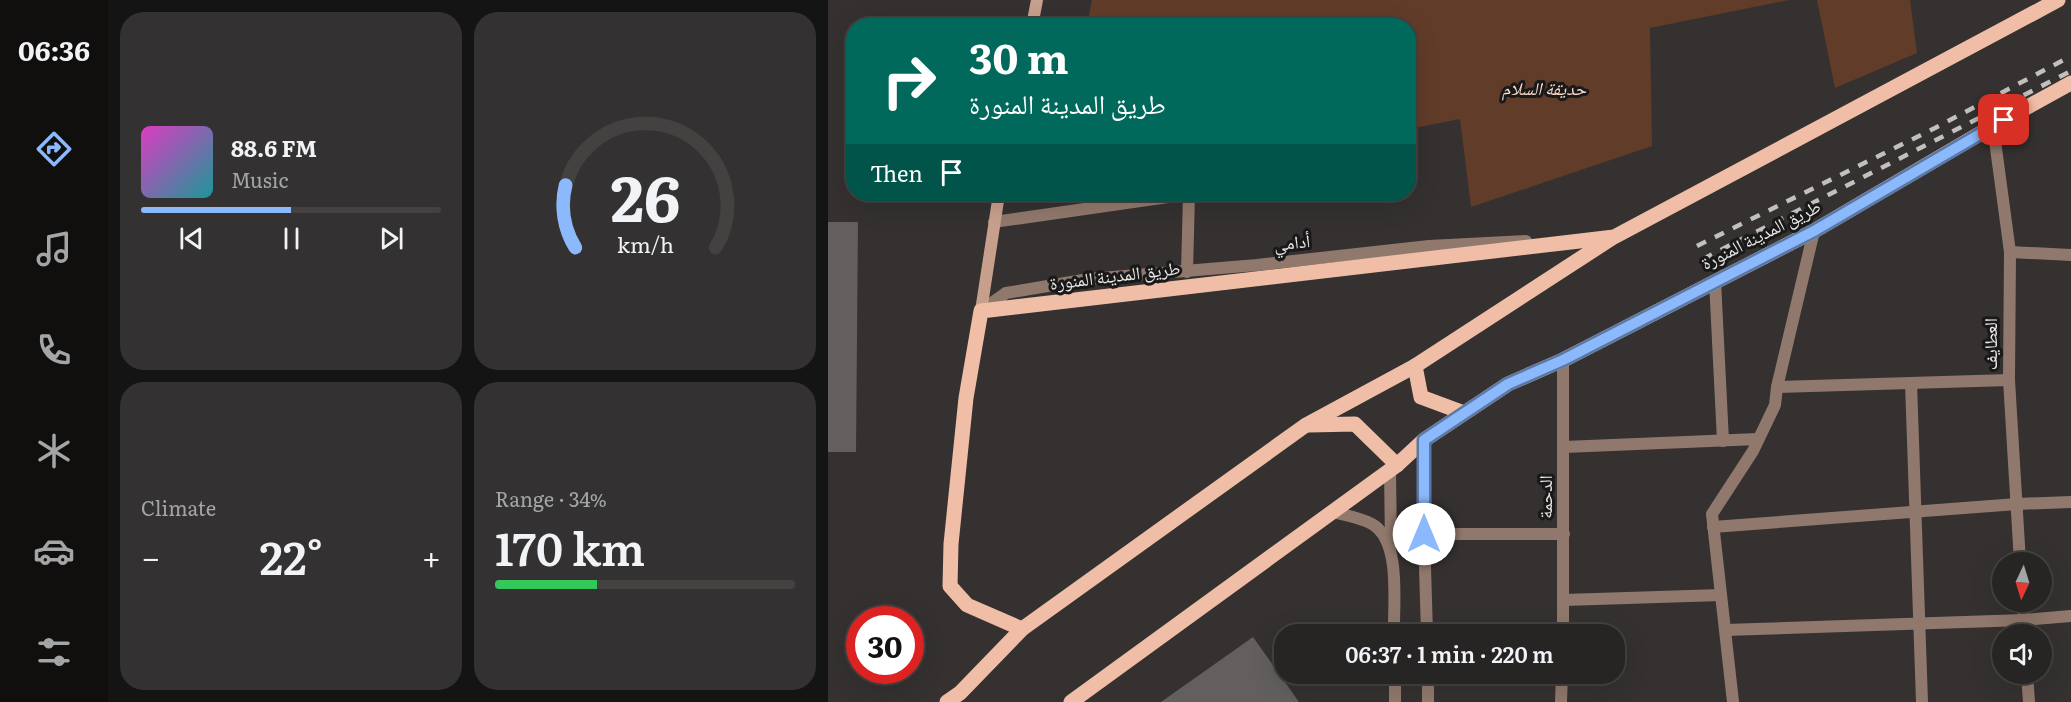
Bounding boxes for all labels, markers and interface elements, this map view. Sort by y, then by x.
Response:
text: 30 m [969,25,1069,87]
text: 06:36 [18,29,90,69]
icon: right [870,42,948,120]
park label: حديقة السلام [1502,74,1587,101]
text: طريق المدينة المنورة [969,82,1166,122]
pin [1978,94,2029,145]
icon: arrive [1987,103,2020,136]
icon: directions [33,128,75,170]
text: 88.6 FM [231,131,317,164]
text: 26 [610,149,680,241]
text: Then [870,156,923,189]
icon: arrive [935,156,968,189]
text: Music [231,164,288,194]
street label: طريق المدينة المنورة [1696,192,1825,275]
icon: previous [175,222,208,255]
icon: pause [275,222,308,255]
icon: next [375,222,408,255]
street label: أدامي [1272,226,1312,259]
icon: music [33,228,75,270]
text: km/h [616,228,674,260]
street label: طريق المدينة المنورة [1048,253,1182,296]
street label: العطايف [1976,318,2003,370]
icon: phone [33,329,75,371]
icon: climate [33,430,75,472]
street label: الدحمة [1531,475,1558,519]
text: Range · 34% [495,483,607,513]
text: Climate [141,492,216,522]
position arrow [1392,502,1456,566]
text: 170 km [495,513,645,580]
text: 22° [259,522,323,589]
icon: car [33,530,75,572]
text: − [141,531,160,580]
text: + [422,531,441,580]
north arrow [1992,552,2052,612]
map controls [1992,552,2052,684]
speed limit sign: 30 [846,606,924,684]
button: sound [1992,624,2052,684]
icon: filters [33,631,75,673]
text: 06:37 · 1 min · 220 m [1345,637,1554,670]

